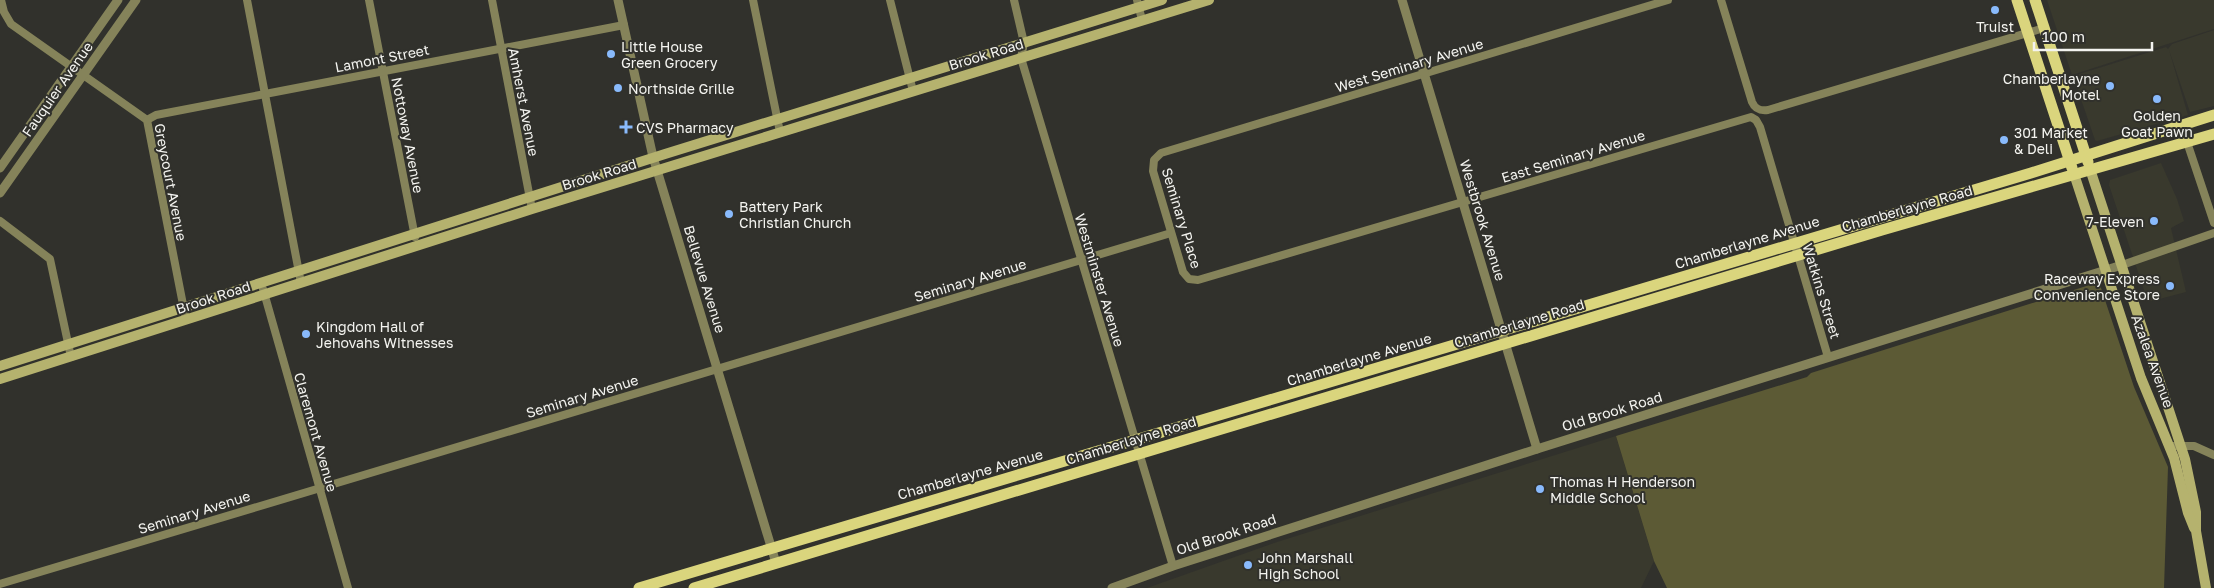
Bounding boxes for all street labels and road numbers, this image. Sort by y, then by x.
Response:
street label: West Seminary Avenue [1333,34,1485,96]
street label: Brook Road [947,35,1025,73]
street label: Fauquier Avenue [18,38,96,140]
street label: Lamont Street [333,41,431,75]
street label: Amherst Avenue [505,46,543,158]
street label: Nottoway Avenue [388,76,428,194]
street label: Greycourt Avenue [151,122,191,242]
street label: East Seminary Avenue [1499,126,1647,186]
street label: Brook Road [560,155,638,193]
street label: Westbrook Avenue [1457,157,1509,283]
street label: Seminary Place [1159,166,1205,270]
street label: Chamberlayne Road [1840,181,1974,235]
street label: Westminster Avenue [1072,211,1128,349]
street label: Chamberlayne Avenue [1673,212,1821,272]
street label: Bellevue Avenue [681,223,729,335]
street label: Watkins Street [1799,241,1845,341]
street label: Seminary Avenue [912,255,1028,305]
street label: Brook Road [174,277,252,317]
street label: Chamberlayne Road [1452,295,1586,351]
street label: Azalea Avenue [2128,312,2178,410]
street label: Chamberlayne Avenue [1285,329,1433,389]
street label: Claremont Avenue [291,370,341,494]
street label: Seminary Avenue [524,371,640,421]
street label: Old Brook Road [1560,388,1664,434]
street label: Chamberlayne Road [1064,412,1198,468]
street label: Chamberlayne Avenue [895,445,1045,503]
street label: Seminary Avenue [136,487,252,537]
street label: Old Brook Road [1174,510,1278,558]

